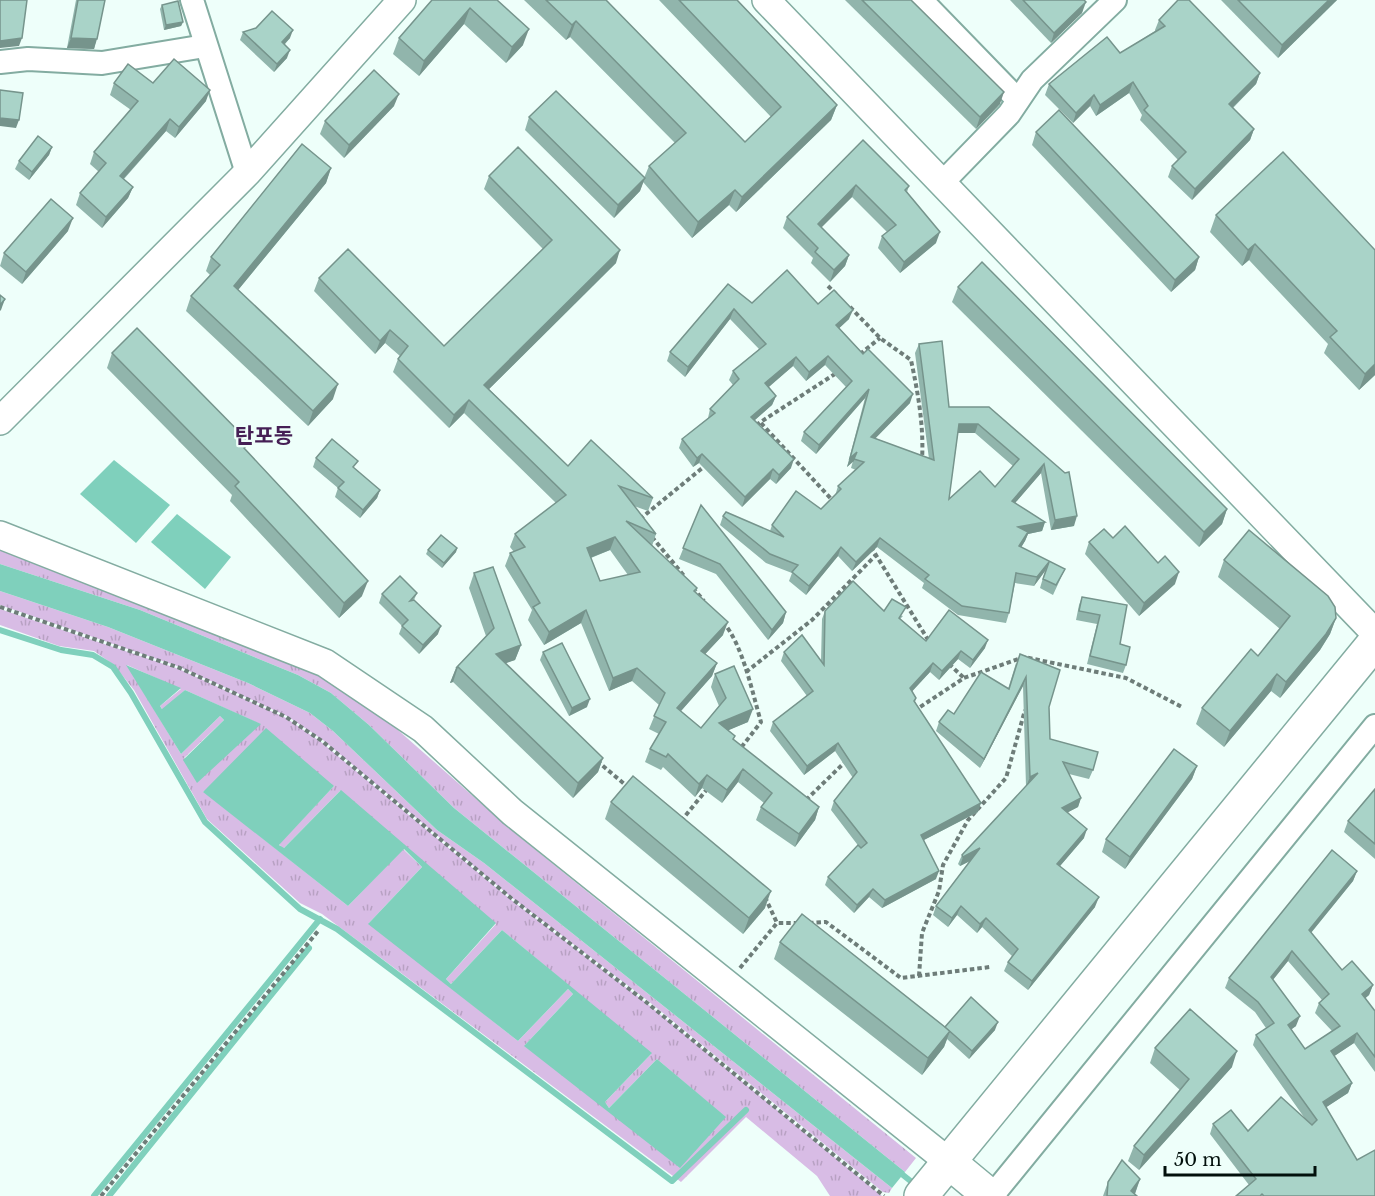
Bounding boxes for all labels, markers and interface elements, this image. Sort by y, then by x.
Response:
district label: 탄포동 [235,423,293,449]
scale bar [1165,1139,1315,1177]
text: 50 m [1174,1149,1222,1171]

